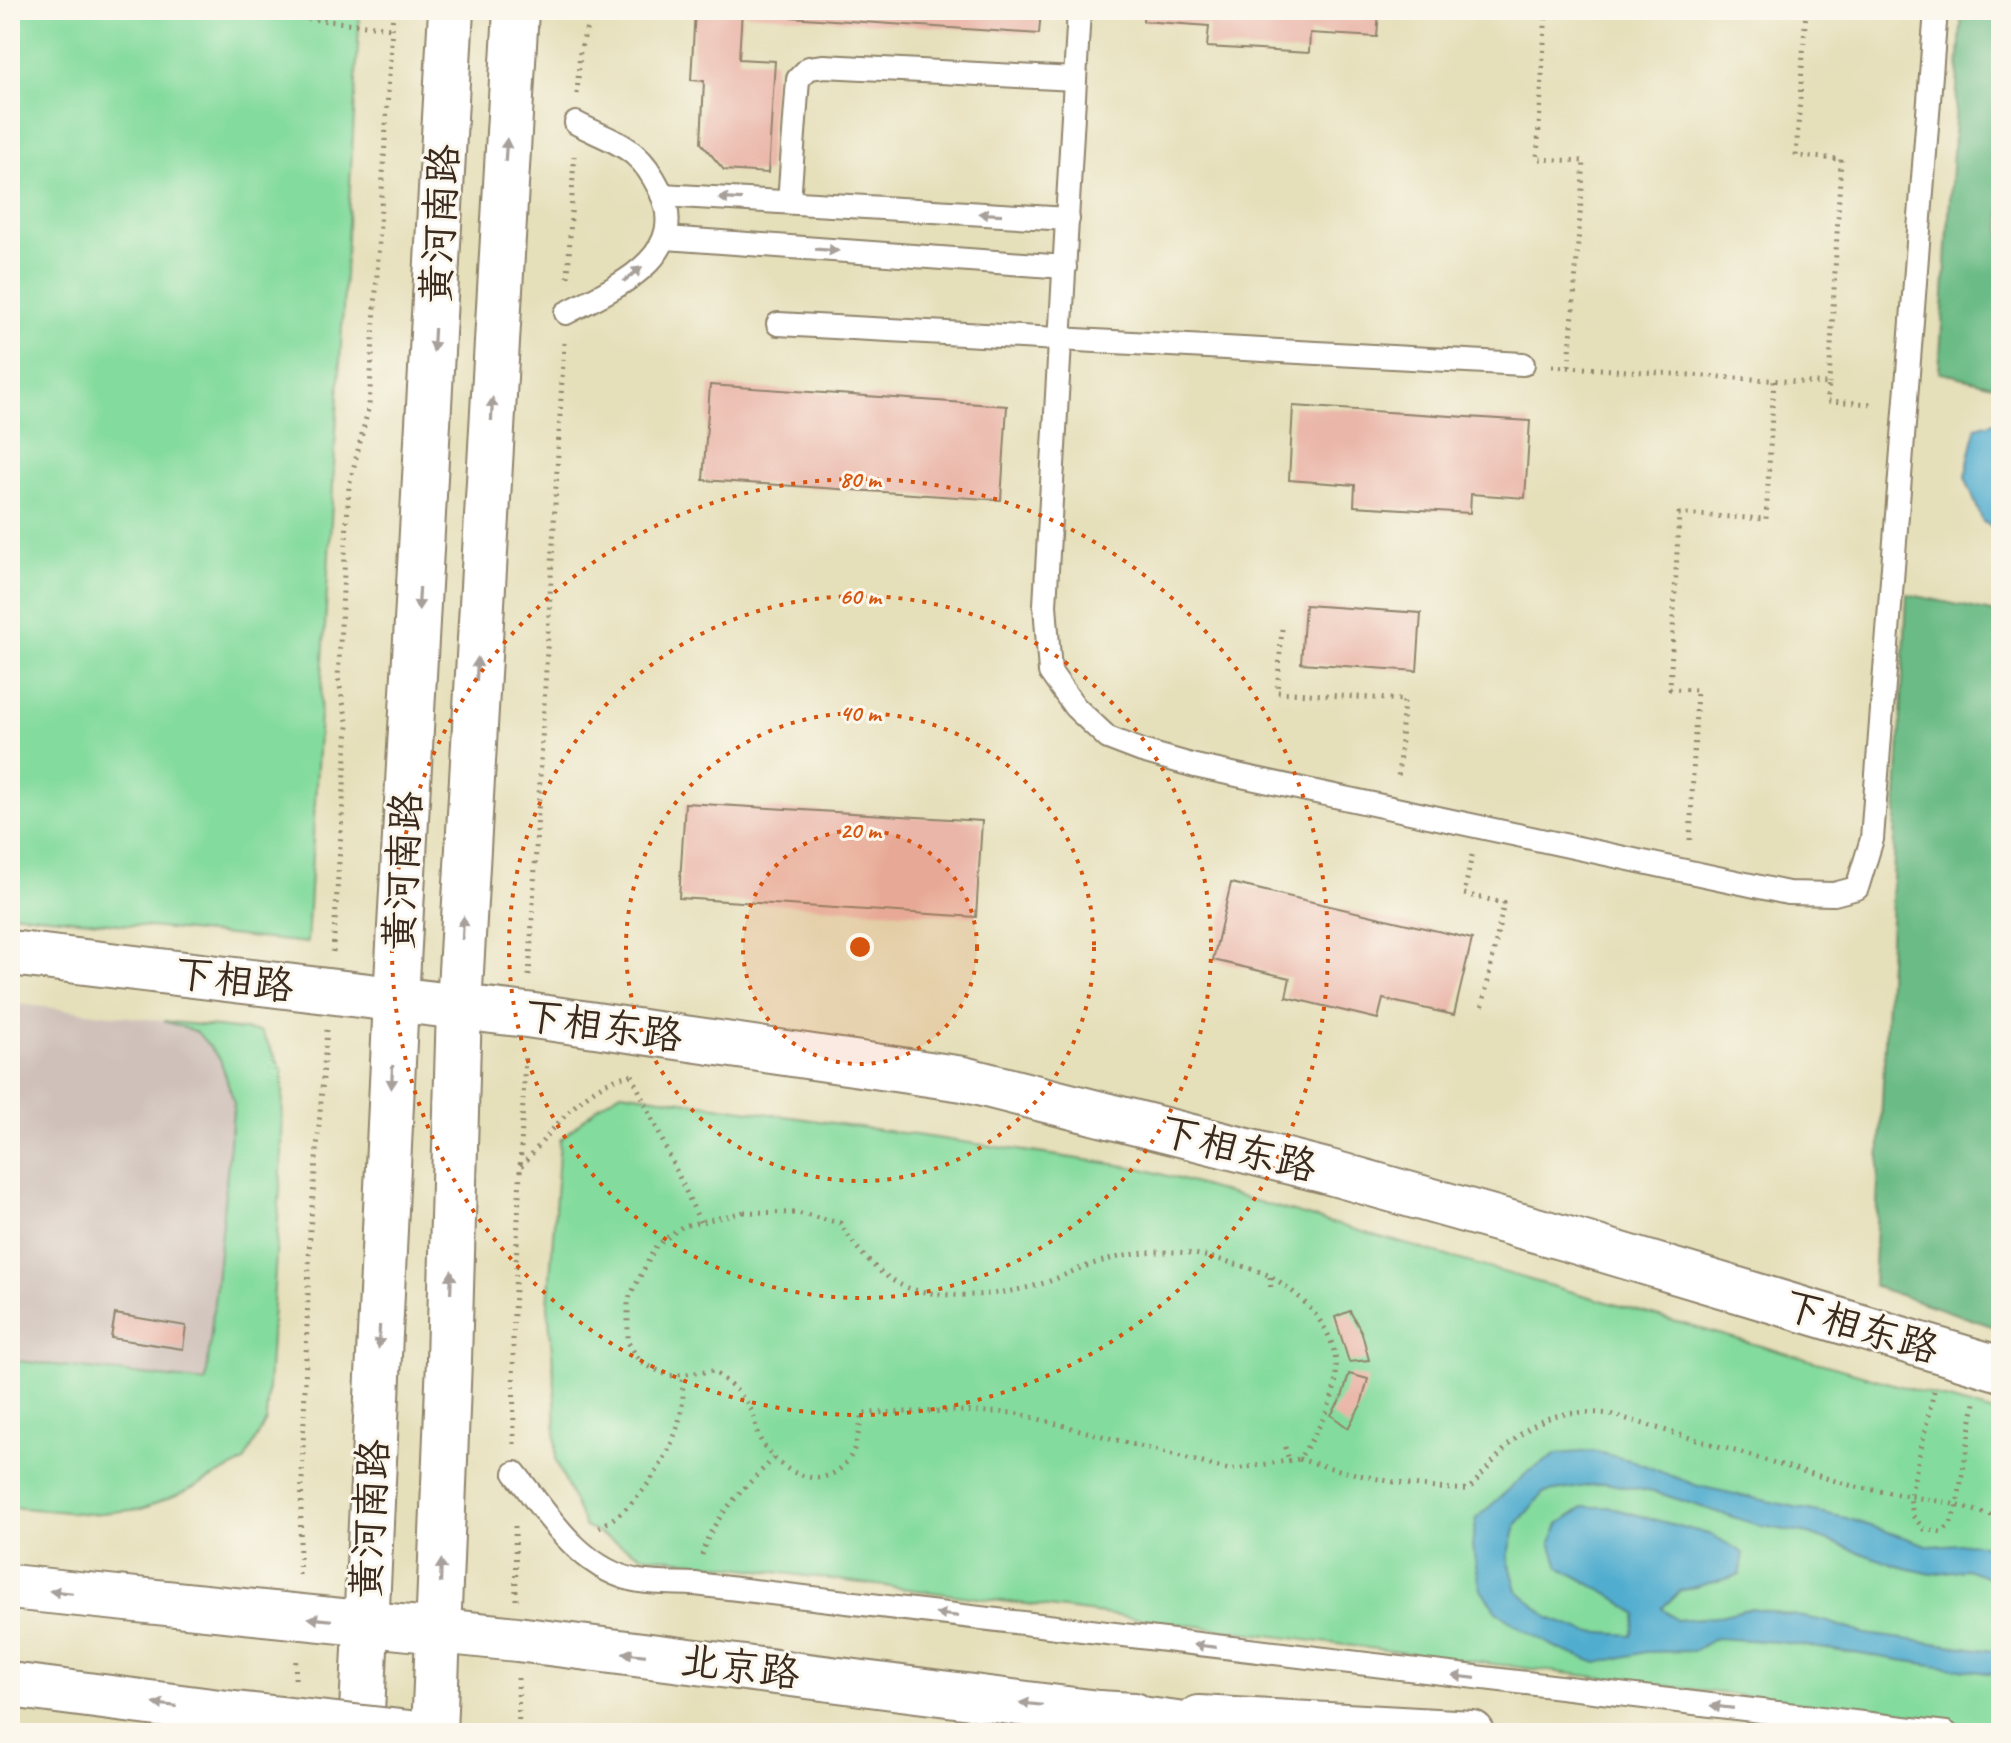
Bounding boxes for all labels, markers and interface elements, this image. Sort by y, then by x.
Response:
one-way arrow [500,137,513,162]
street label: 黄河南路 [411,143,469,305]
one-way arrow [717,192,742,205]
one-way arrow [977,207,1002,220]
one-way arrow [815,244,840,257]
one-way arrow [623,267,643,283]
one-way arrow [427,327,440,353]
one-way arrow [486,396,499,421]
text: 80 m [839,464,883,494]
text: 60 m [839,581,883,611]
one-way arrow [412,587,425,612]
one-way arrow [471,656,484,681]
text: 40 m [839,698,883,728]
street label: 黄河南路 [374,790,432,952]
text: 20 m [839,815,883,845]
one-way arrow [457,915,470,940]
centre of rings [846,933,874,961]
street label: 下相路 [171,948,297,1012]
street label: 下相东路 [520,990,686,1062]
one-way arrow [385,1065,398,1090]
street label: 下相东路 [1154,1105,1322,1193]
one-way arrow [445,1269,458,1294]
street label: 下相东路 [1777,1280,1945,1374]
one-way arrow [372,1325,385,1350]
street label: 黄河南路 [341,1438,399,1600]
one-way arrow [434,1558,447,1583]
one-way arrow [48,1586,73,1599]
one-way arrow [934,1608,959,1621]
one-way arrow [307,1612,332,1625]
street label: 北京路 [677,1635,803,1699]
one-way arrow [1192,1639,1217,1652]
one-way arrow [621,1647,646,1660]
one-way arrow [1451,1670,1476,1683]
one-way arrow [1018,1697,1043,1710]
one-way arrow [153,1698,178,1711]
one-way arrow [1709,1700,1734,1713]

